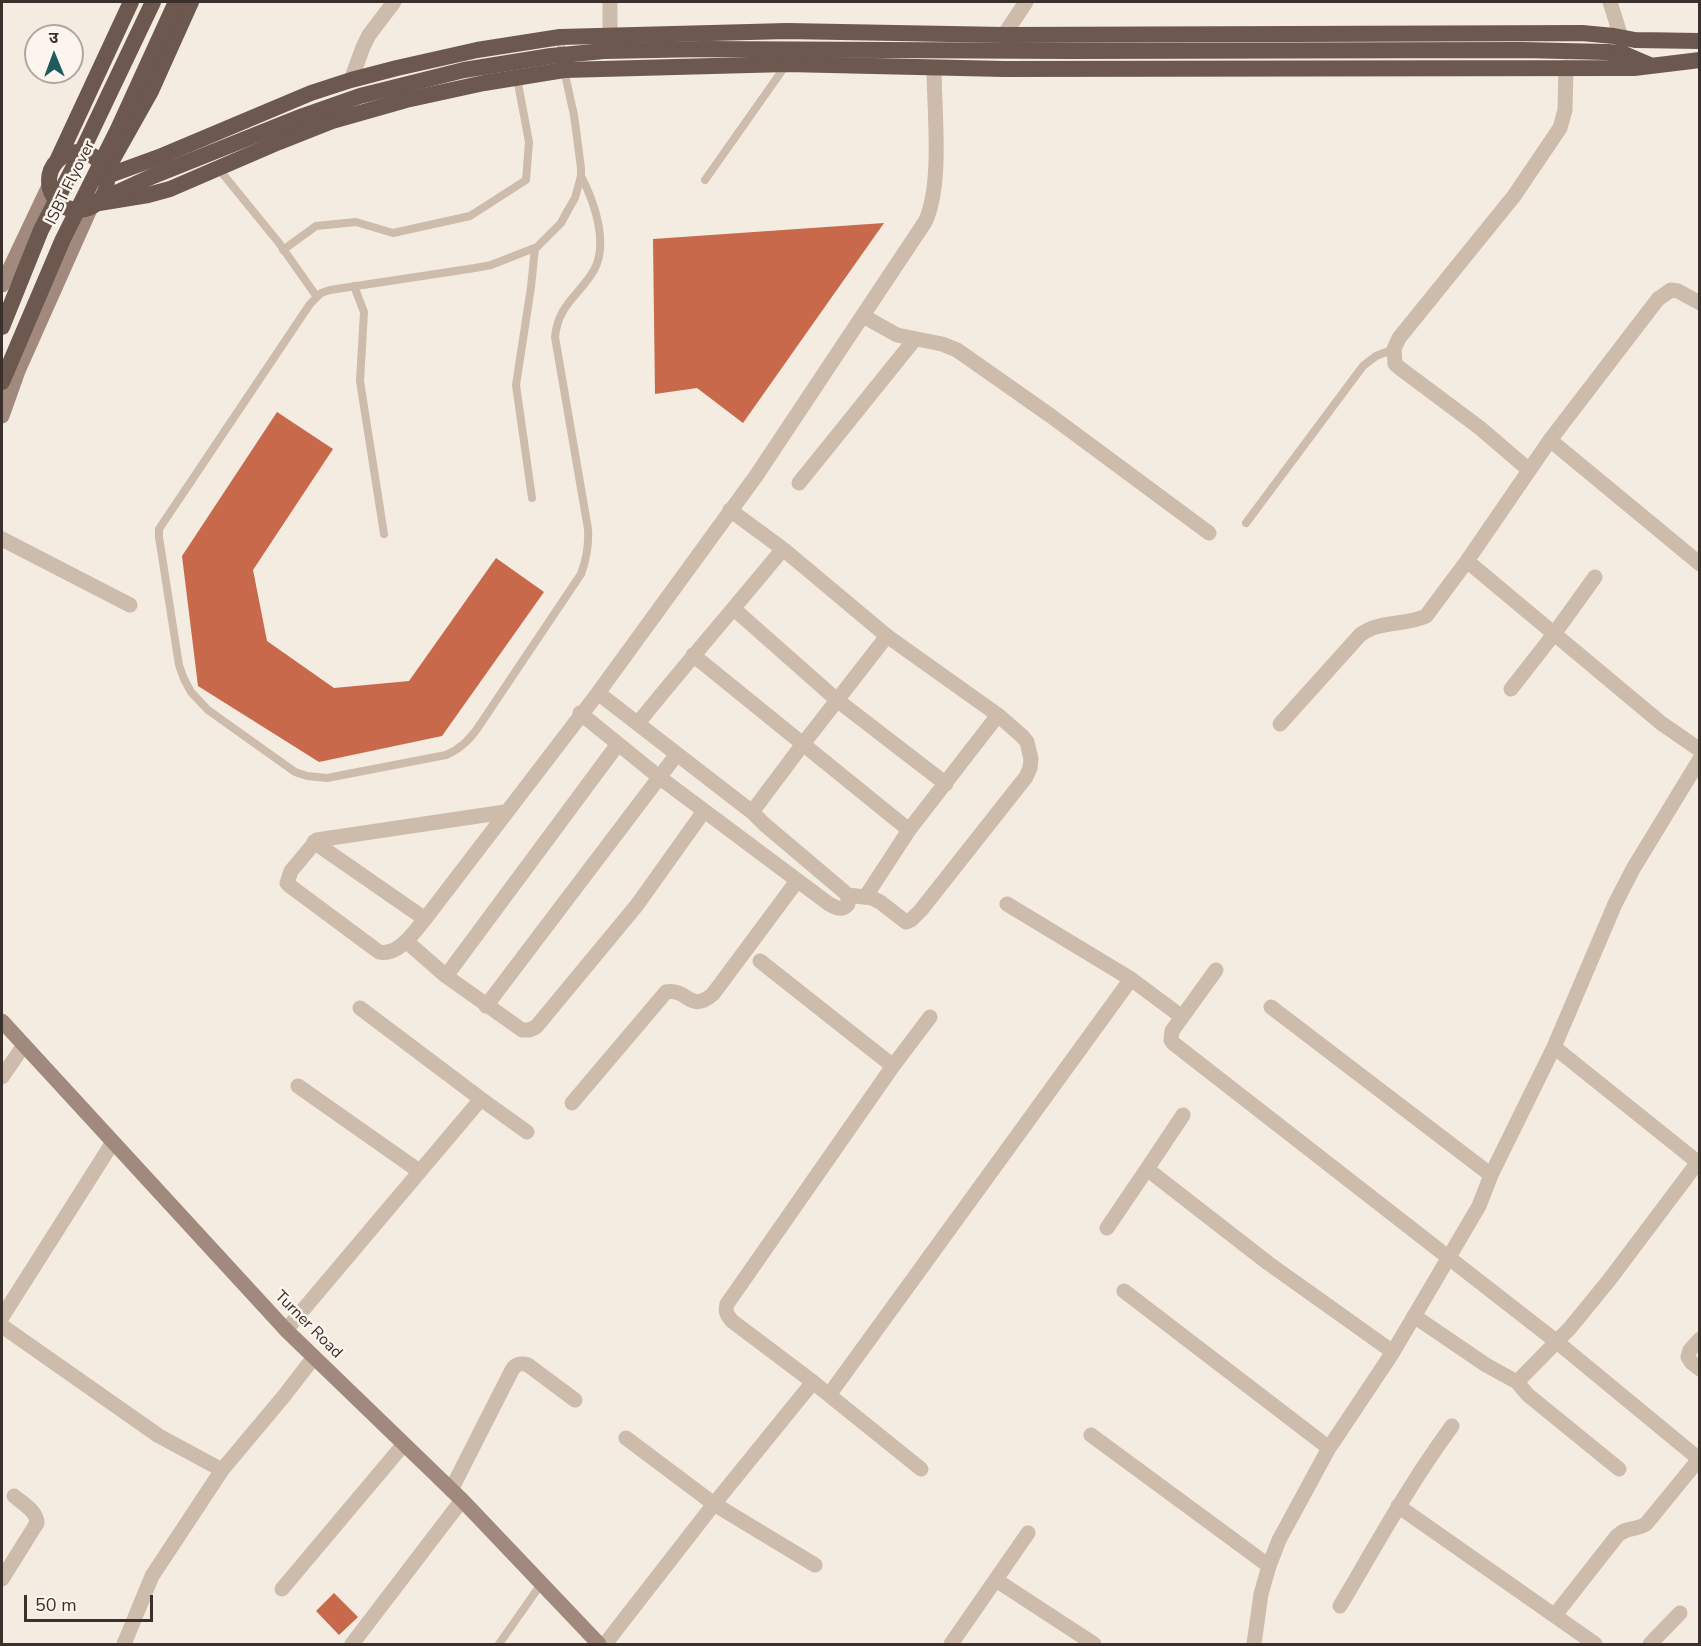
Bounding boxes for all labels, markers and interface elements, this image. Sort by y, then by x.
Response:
north arrow [24,24,84,84]
text: उ [49,27,59,49]
street label: ISBT Flyover [42,138,100,228]
street label: Turner Road [270,1287,346,1363]
scale bar [27,1583,156,1621]
text: 50 m [35,1593,77,1617]

